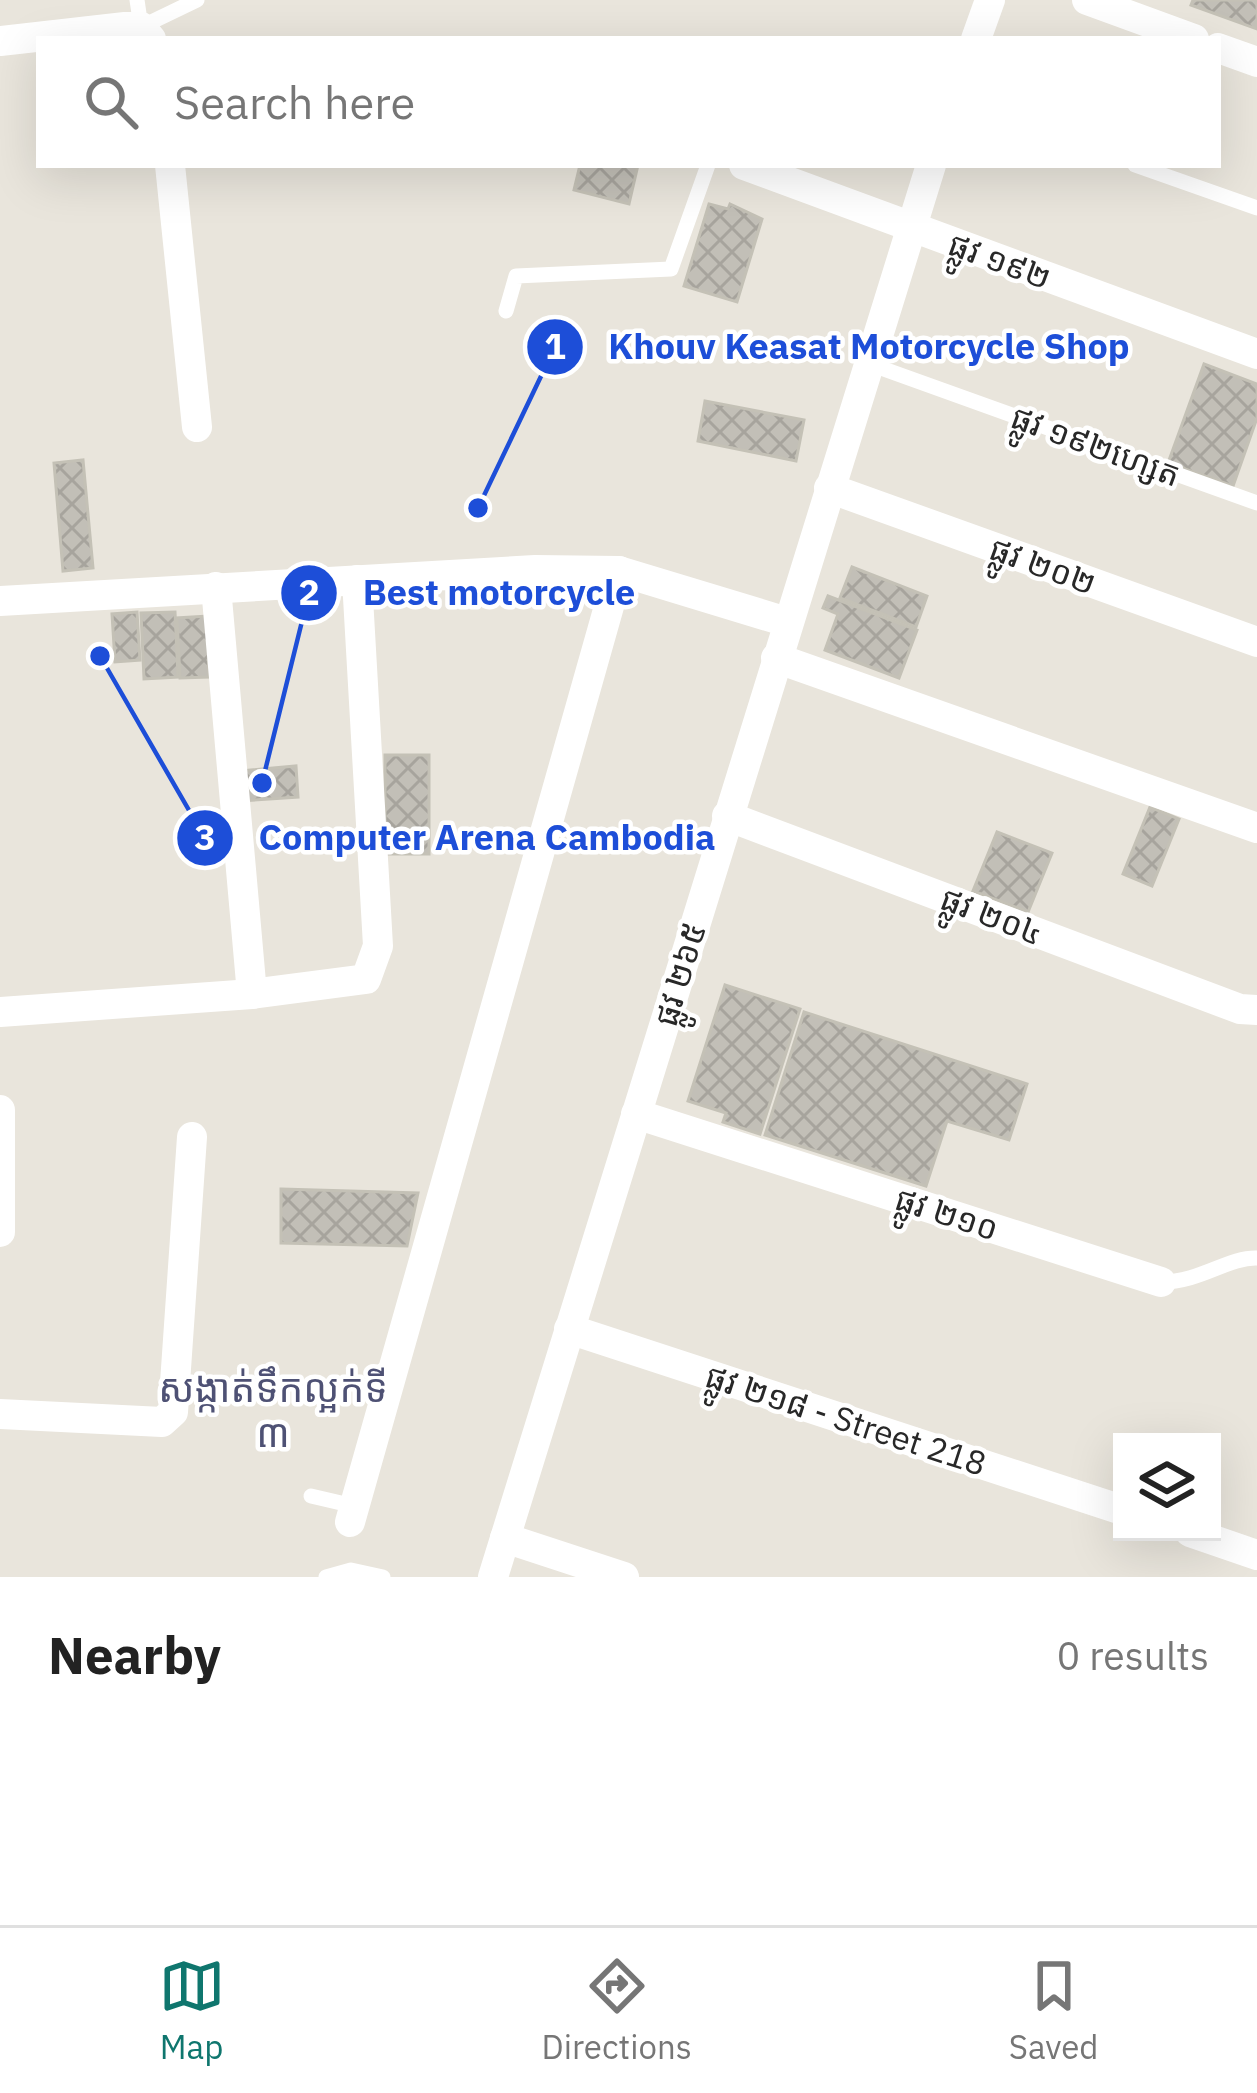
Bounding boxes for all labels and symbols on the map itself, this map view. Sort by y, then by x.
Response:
street label: ផ្លូវ ១៩២ [940,222,1057,307]
callout: Khouv Keasat Motorcycle Shop [525,311,1154,383]
text: 1 [544,322,566,369]
text: Khouv Keasat Motorcycle Shop [608,322,1130,369]
street label: ផ្លូវ ១៩២ហ្សេត [1002,394,1187,504]
street label: ផ្លូវ ២០២ [981,526,1102,612]
callout: Best motorcycle [279,557,659,629]
text: 2 [298,568,320,615]
text: Best motorcycle [363,568,635,615]
callout: Computer Arena Cambodia [175,802,740,874]
text: 3 [194,813,216,860]
text: Computer Arena Cambodia [259,813,715,860]
street label: ផ្លូវ ២០៤ [932,876,1049,962]
street label: ផ្លូវ ២៦៥ [643,917,723,1034]
street label: ផ្លូវ ២១០ [887,1176,1004,1258]
street label: ផ្លូវ ២១៨ - Street 218 [697,1353,992,1493]
district label: សង្កាត់ទឹកល្អក់ទី ៣ [158,1362,388,1458]

